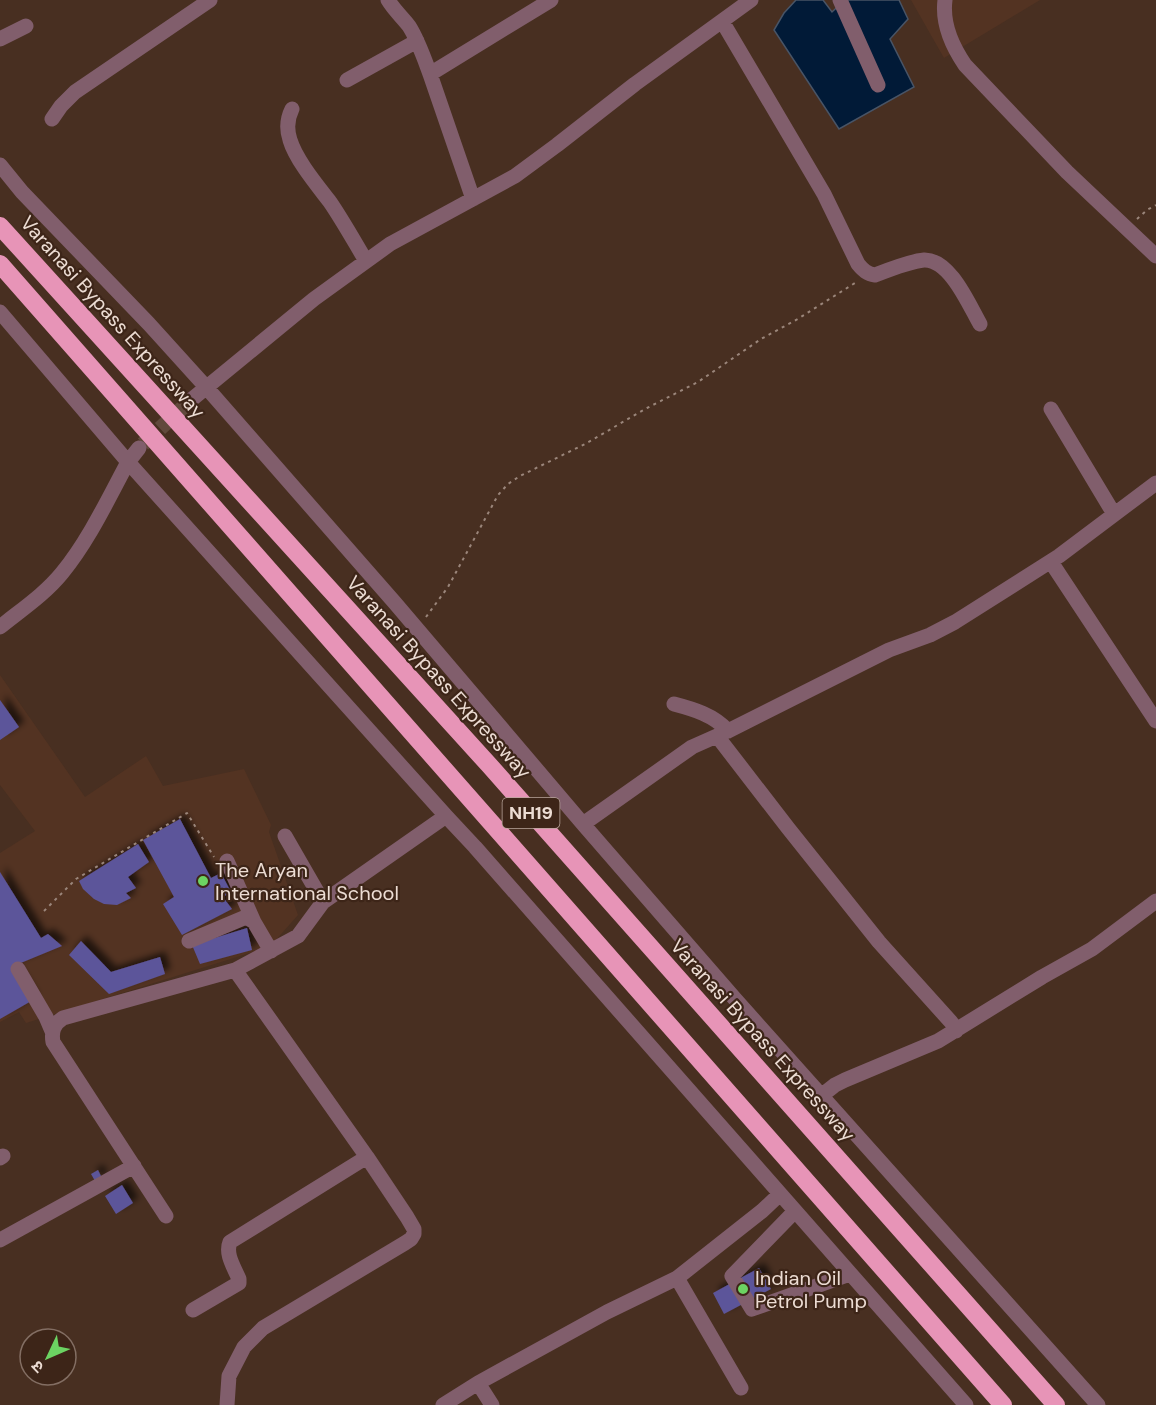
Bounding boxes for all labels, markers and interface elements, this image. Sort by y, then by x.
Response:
street label: Varanasi Bypass Expressway [15,210,211,424]
street label: Varanasi Bypass Expressway [341,570,537,784]
road number: NH19 [502,798,560,828]
place label: The Aryan International School [215,857,399,906]
marker: The Aryan International School [196,874,210,888]
street label: Varanasi Bypass Expressway [665,933,861,1147]
place label: Indian Oil Petrol Pump [755,1265,867,1314]
marker: Indian Oil Petrol Pump [736,1282,750,1296]
north arrow [18,1327,78,1387]
text: उ [26,1356,48,1378]

